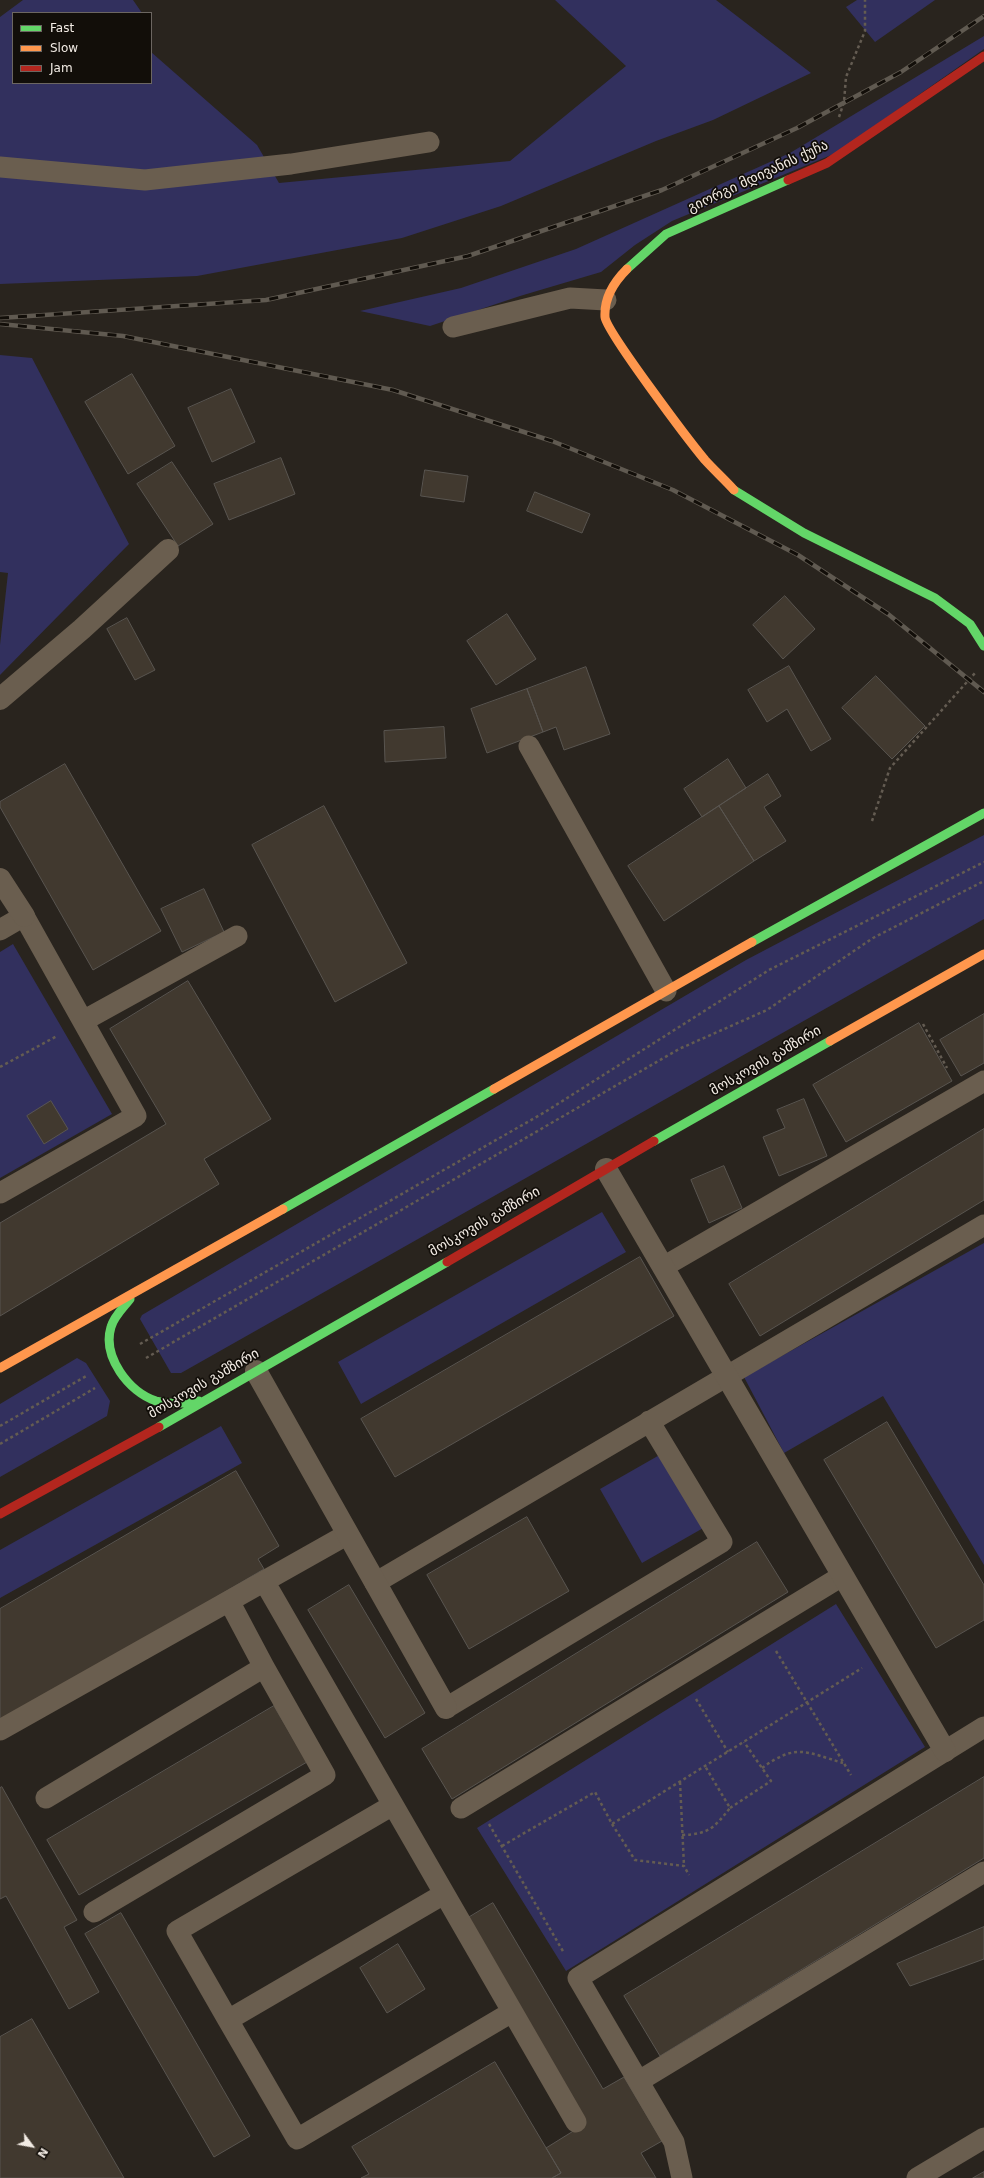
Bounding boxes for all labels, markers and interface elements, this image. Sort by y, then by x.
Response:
legend [12,12,152,84]
text: Fast [50,21,74,35]
text: Slow [50,41,78,55]
text: Jam [50,61,73,75]
street label: გიორგი მდივანის ქუჩა [685,137,831,217]
street label: მოსკოვის გამზირი [708,1022,824,1100]
street label: მოსკოვის გამზირი [427,1183,543,1261]
street label: მოსკოვის გამზირი [146,1345,262,1423]
north arrow [12,2126,52,2166]
text: N [35,2145,51,2160]

